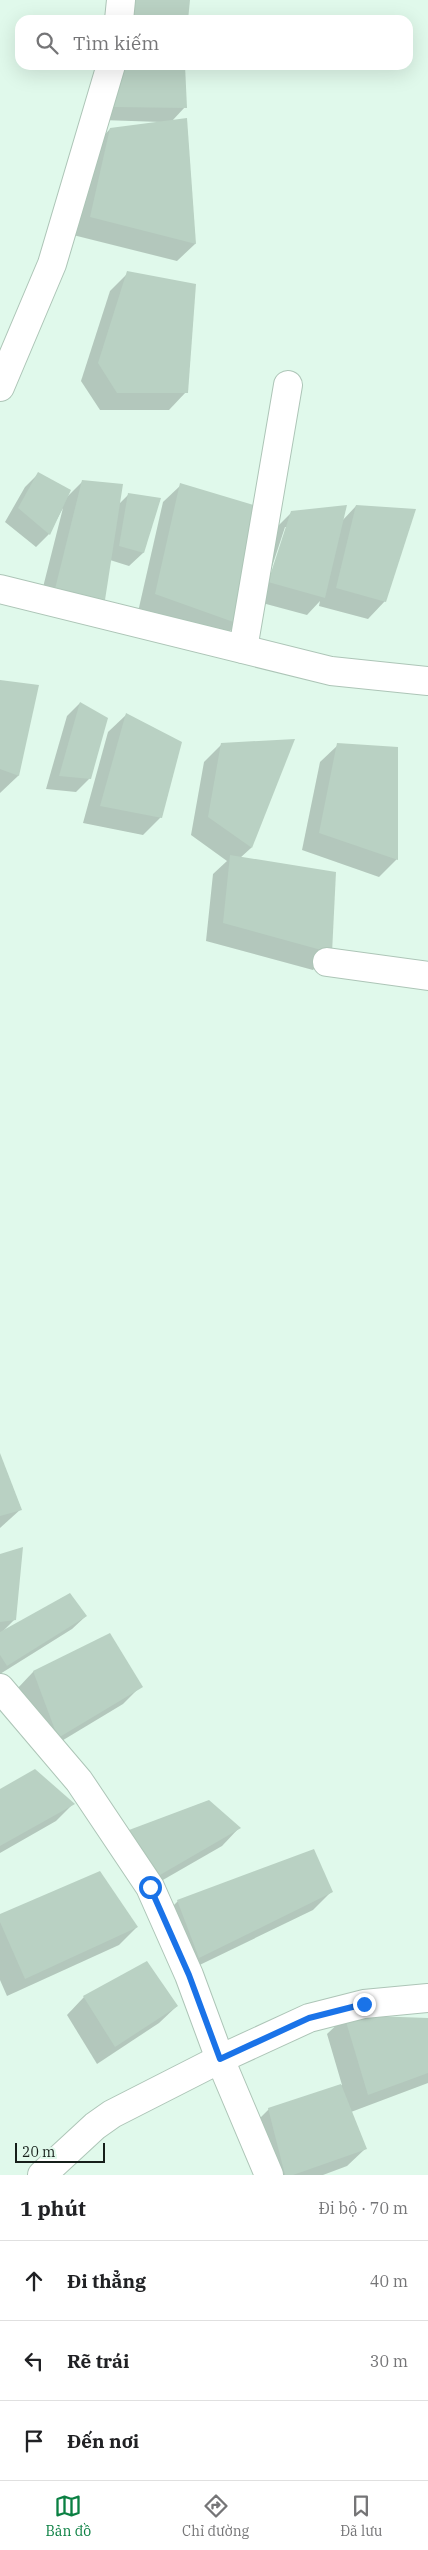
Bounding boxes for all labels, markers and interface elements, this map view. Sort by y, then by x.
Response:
search box [15,15,413,70]
icon: search [33,29,61,57]
text: Tìm kiếm [73,31,159,55]
route start [139,1876,162,1899]
route end [353,1993,376,2016]
scale bar [15,2140,105,2163]
text: 20 m [22,2143,55,2161]
text: 1 phút [20,2194,86,2222]
text: Đi bộ · 70 m [318,2198,408,2218]
icon: ahead [20,2267,48,2295]
text: Đi thẳng [67,2269,146,2293]
text: 40 m [370,2271,408,2291]
icon: left [20,2347,48,2375]
text: Rẽ trái [67,2349,129,2373]
text: 30 m [370,2351,408,2371]
icon: arrive [20,2427,48,2455]
text: Đến nơi [67,2429,139,2453]
tab: Bản đồ [45,2492,91,2540]
tab: Chỉ đường [182,2492,249,2540]
tab: Đã lưu [340,2492,382,2540]

